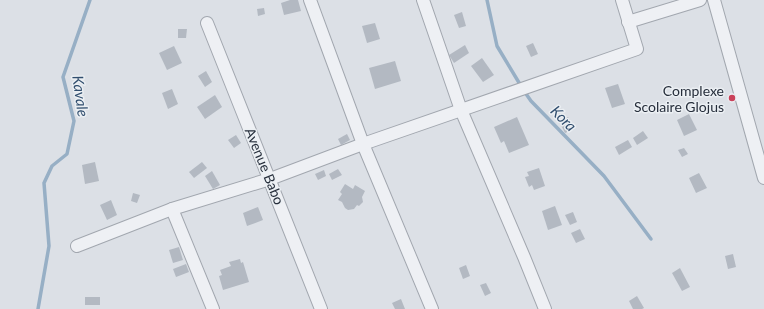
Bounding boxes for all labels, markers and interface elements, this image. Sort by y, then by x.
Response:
water label: Kavale [69,74,93,118]
place label: Complexe Scolaire Glojus [634,82,724,115]
marker: Complexe Scolaire Glojus [727,93,737,103]
water label: Kora [547,101,581,135]
street label: Avenue Babo [242,125,288,207]

